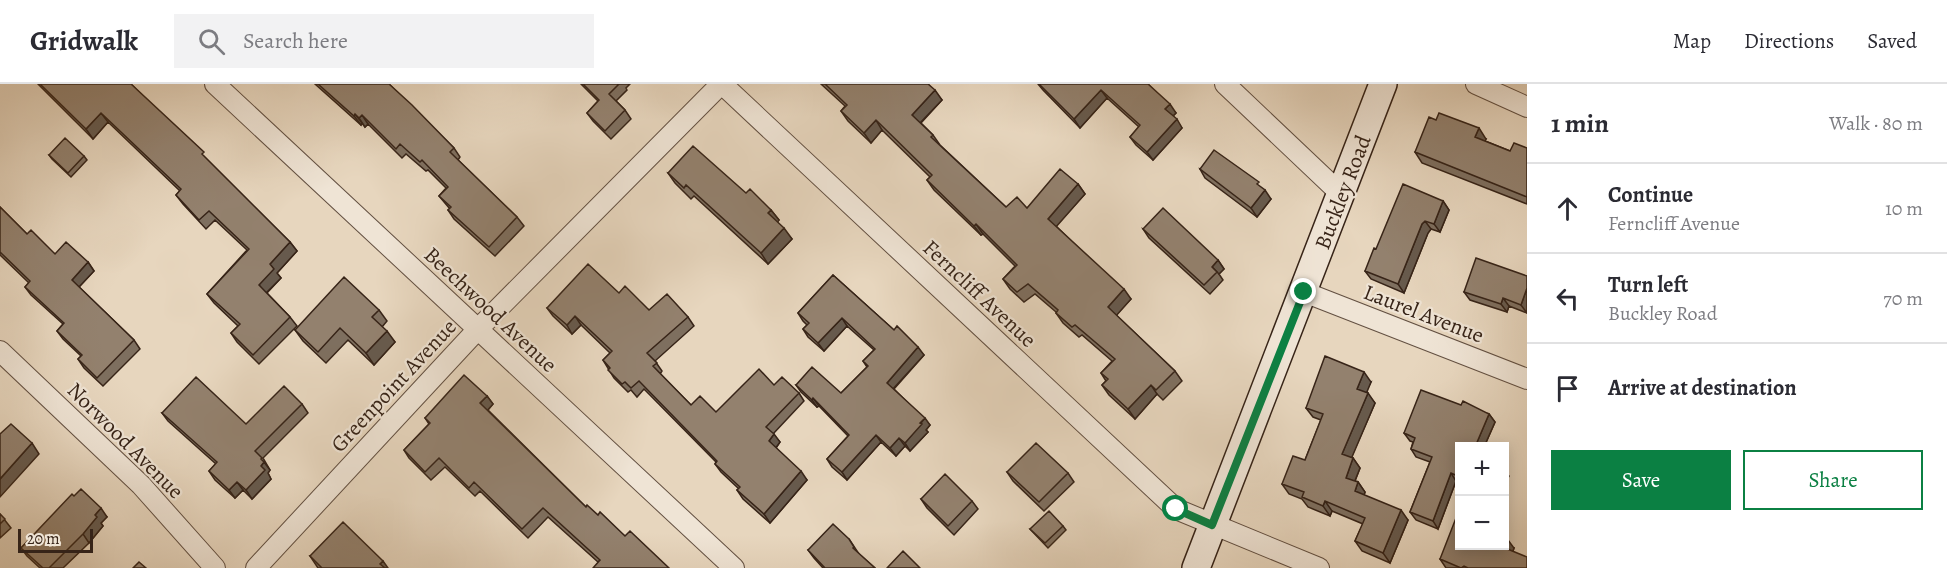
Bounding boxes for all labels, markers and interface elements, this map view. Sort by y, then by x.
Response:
search box [174,14,594,68]
text: Gridwalk [30,22,138,60]
icon: search [195,25,228,58]
text: Search here [243,26,348,56]
text: Map [1673,27,1711,55]
text: Directions [1744,27,1834,55]
text: Saved [1867,27,1917,55]
text: 1 min [1551,106,1609,141]
text: Walk · 80 m [1829,110,1923,137]
street label: Buckley Road [1307,131,1379,254]
text: Continue [1608,180,1693,210]
icon: ahead [1551,192,1584,225]
text: 10 m [1885,195,1923,222]
text: Ferncliff Avenue [1608,210,1740,237]
street label: Ferncliff Avenue [916,233,1043,354]
street label: Beechwood Avenue [417,240,563,379]
text: Turn left [1608,270,1688,300]
street label: Laurel Avenue [1359,277,1488,351]
route end [1290,278,1316,304]
icon: left [1551,282,1584,315]
text: 70 m [1883,285,1923,312]
text: Buckley Road [1608,300,1718,327]
street label: Greenpoint Avenue [324,312,463,459]
icon: arrive [1551,372,1584,405]
text: Arrive at destination [1608,373,1797,403]
street label: Norwood Avenue [60,376,190,506]
map controls [1455,442,1509,550]
button: + [1455,442,1509,496]
button: Save [1551,450,1731,510]
button: Share [1743,450,1923,510]
route start [1162,495,1188,521]
button: − [1455,496,1509,550]
scale bar [18,526,93,554]
text: 20 m [27,528,60,550]

